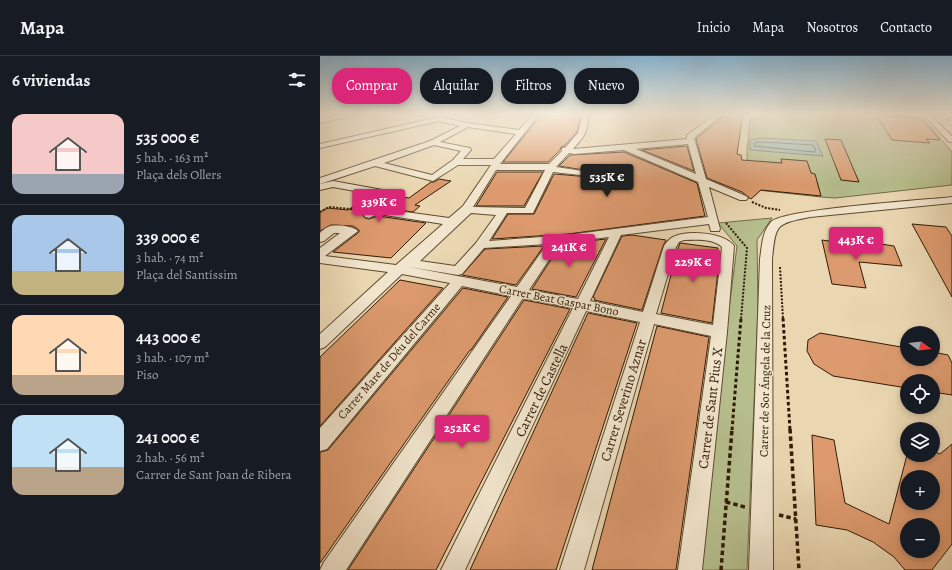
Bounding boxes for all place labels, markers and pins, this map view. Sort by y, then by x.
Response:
pin: 535K € [574,164,640,198]
pin: 339K € [346,189,412,223]
pin: 443K € [823,227,889,261]
pin: 241K € [536,234,602,268]
pin: 229K € [660,249,726,283]
pin: 252K € [429,415,495,449]

